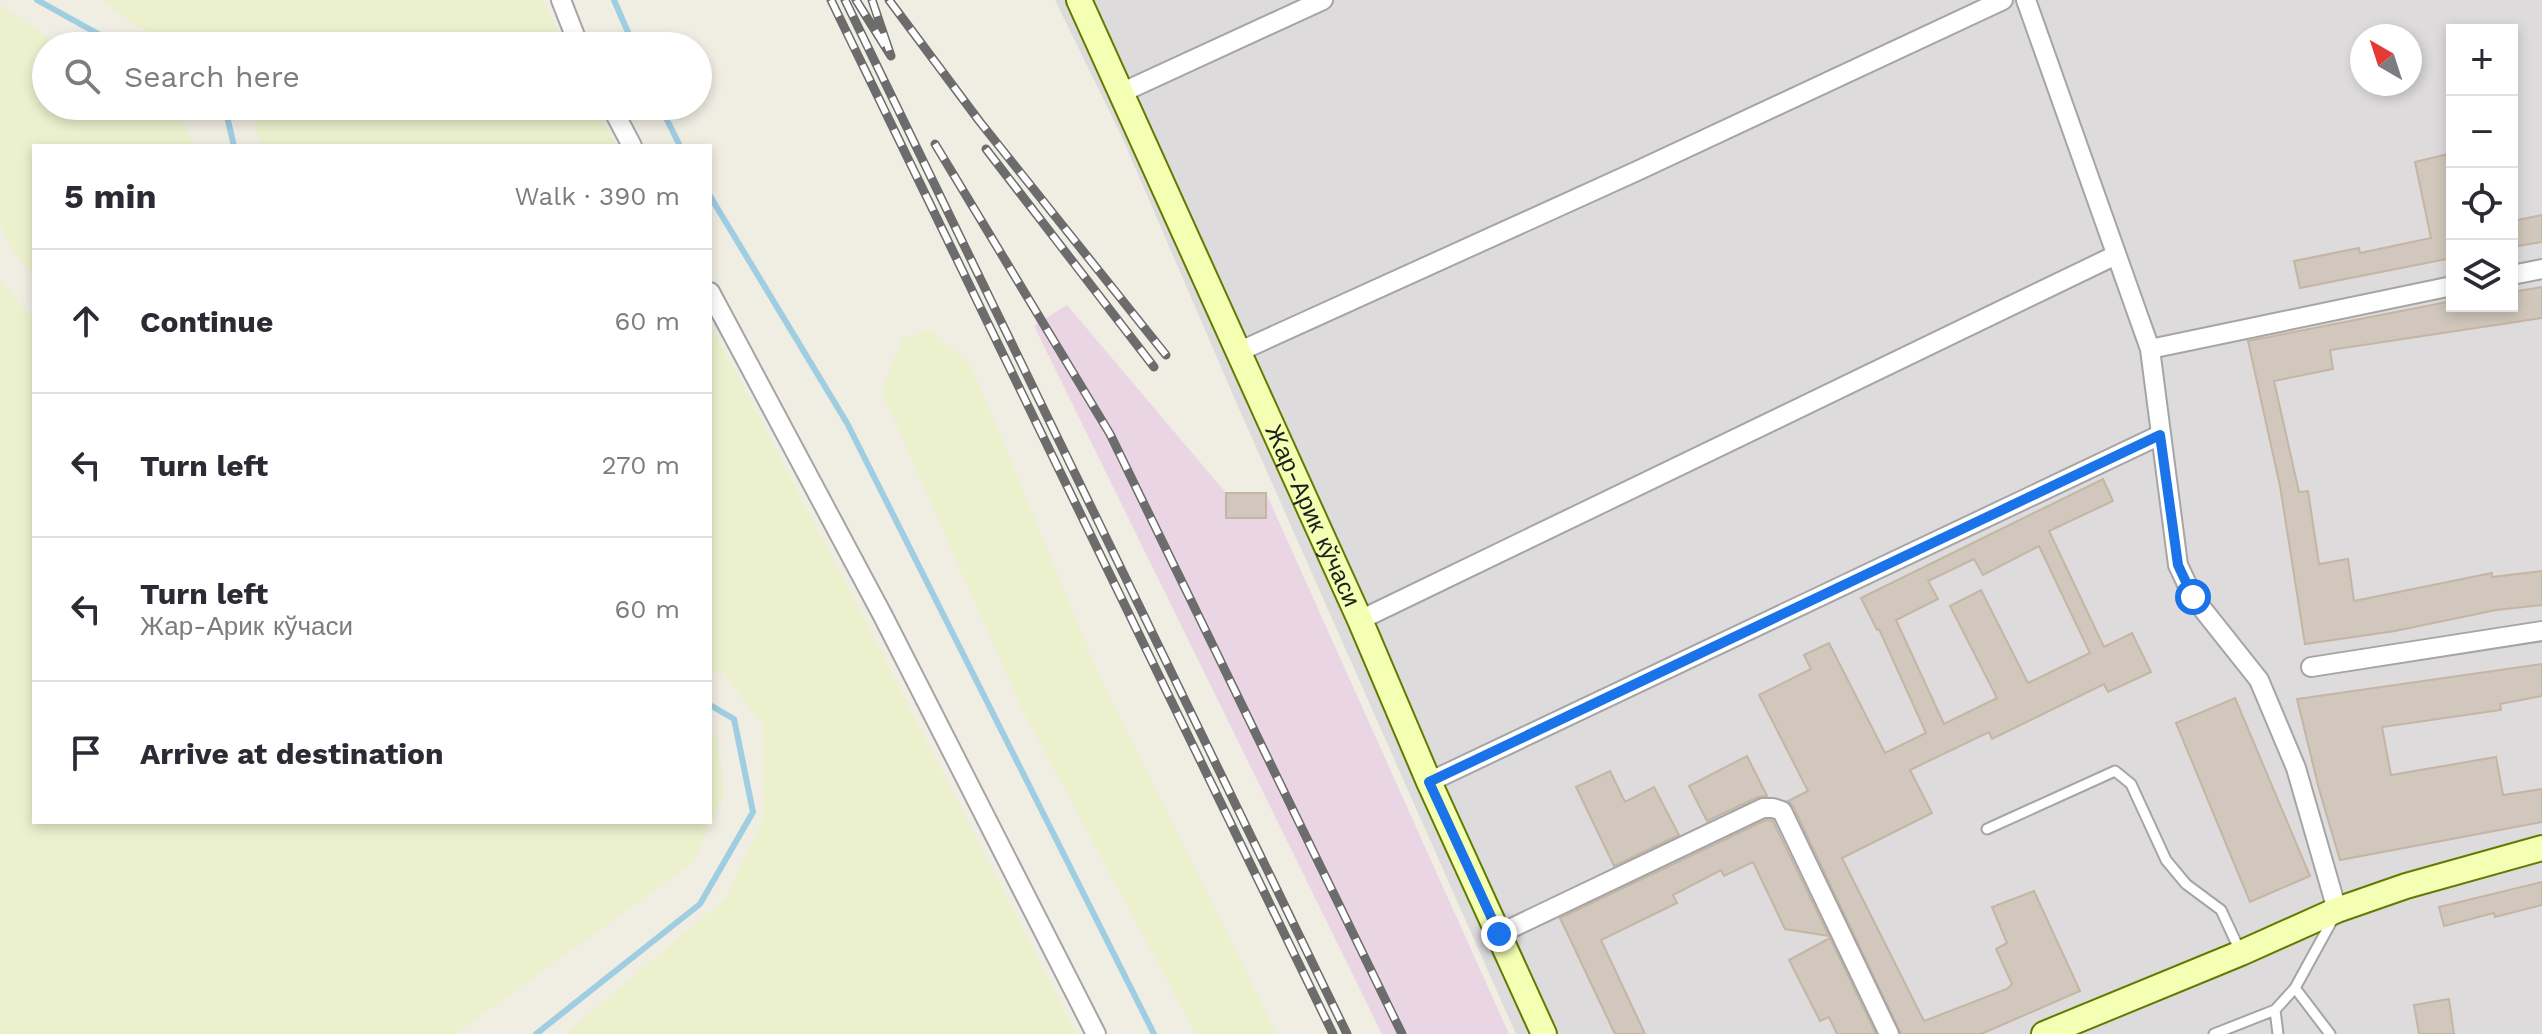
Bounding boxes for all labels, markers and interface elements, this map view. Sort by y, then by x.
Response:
north arrow [2350,24,2422,96]
map controls [2446,24,2518,312]
button: + [2446,24,2518,96]
search box [32,32,712,120]
icon: search [60,54,104,98]
text: Search here [124,59,300,94]
button: − [2446,96,2518,168]
button: locate [2446,168,2518,240]
text: 5 min [64,176,157,216]
text: Walk · 390 m [515,181,680,211]
button: layers [2446,240,2518,312]
icon: ahead [64,299,108,343]
text: Continue [140,304,273,339]
text: 60 m [614,306,680,336]
street label: Жар-Арик кўчаси [1259,420,1366,611]
icon: left [64,443,108,487]
text: Turn left [140,448,268,483]
text: 270 m [601,450,680,480]
text: Turn left [140,576,268,611]
route start [2175,579,2211,615]
icon: left [64,587,108,631]
text: 60 m [614,594,680,624]
text: Жар-Арик кўчаси [140,611,353,641]
icon: arrive [64,731,108,775]
text: Arrive at destination [140,736,444,771]
route end [1481,916,1517,952]

